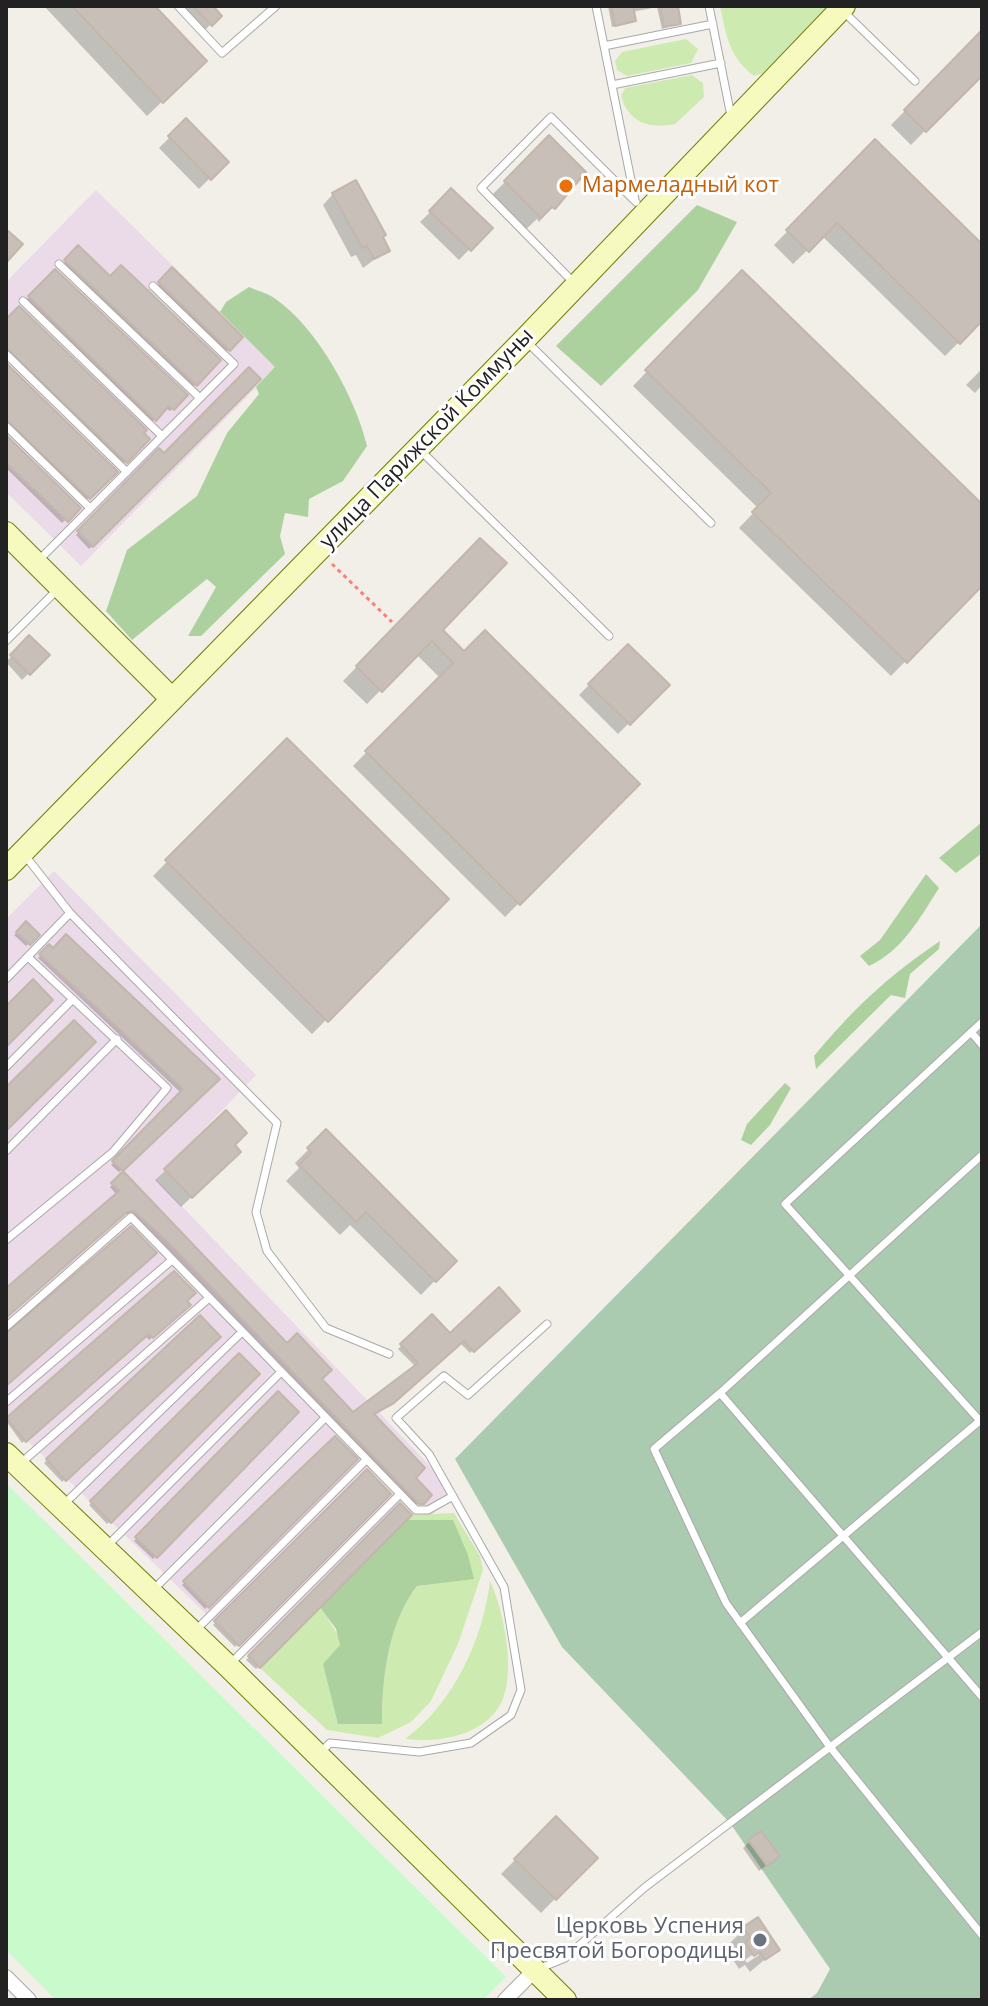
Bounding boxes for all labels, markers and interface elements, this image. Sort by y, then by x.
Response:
place label: Мармеладный кот [582,173,779,199]
marker: Мармеладный кот [557,177,575,195]
street label: улица Парижской Коммуны [314,323,540,555]
place label: Церковь Успения Пресвятой Богородицы [490,1914,744,1966]
marker: Церковь Успения Пресвятой Богородицы [751,1931,769,1949]

